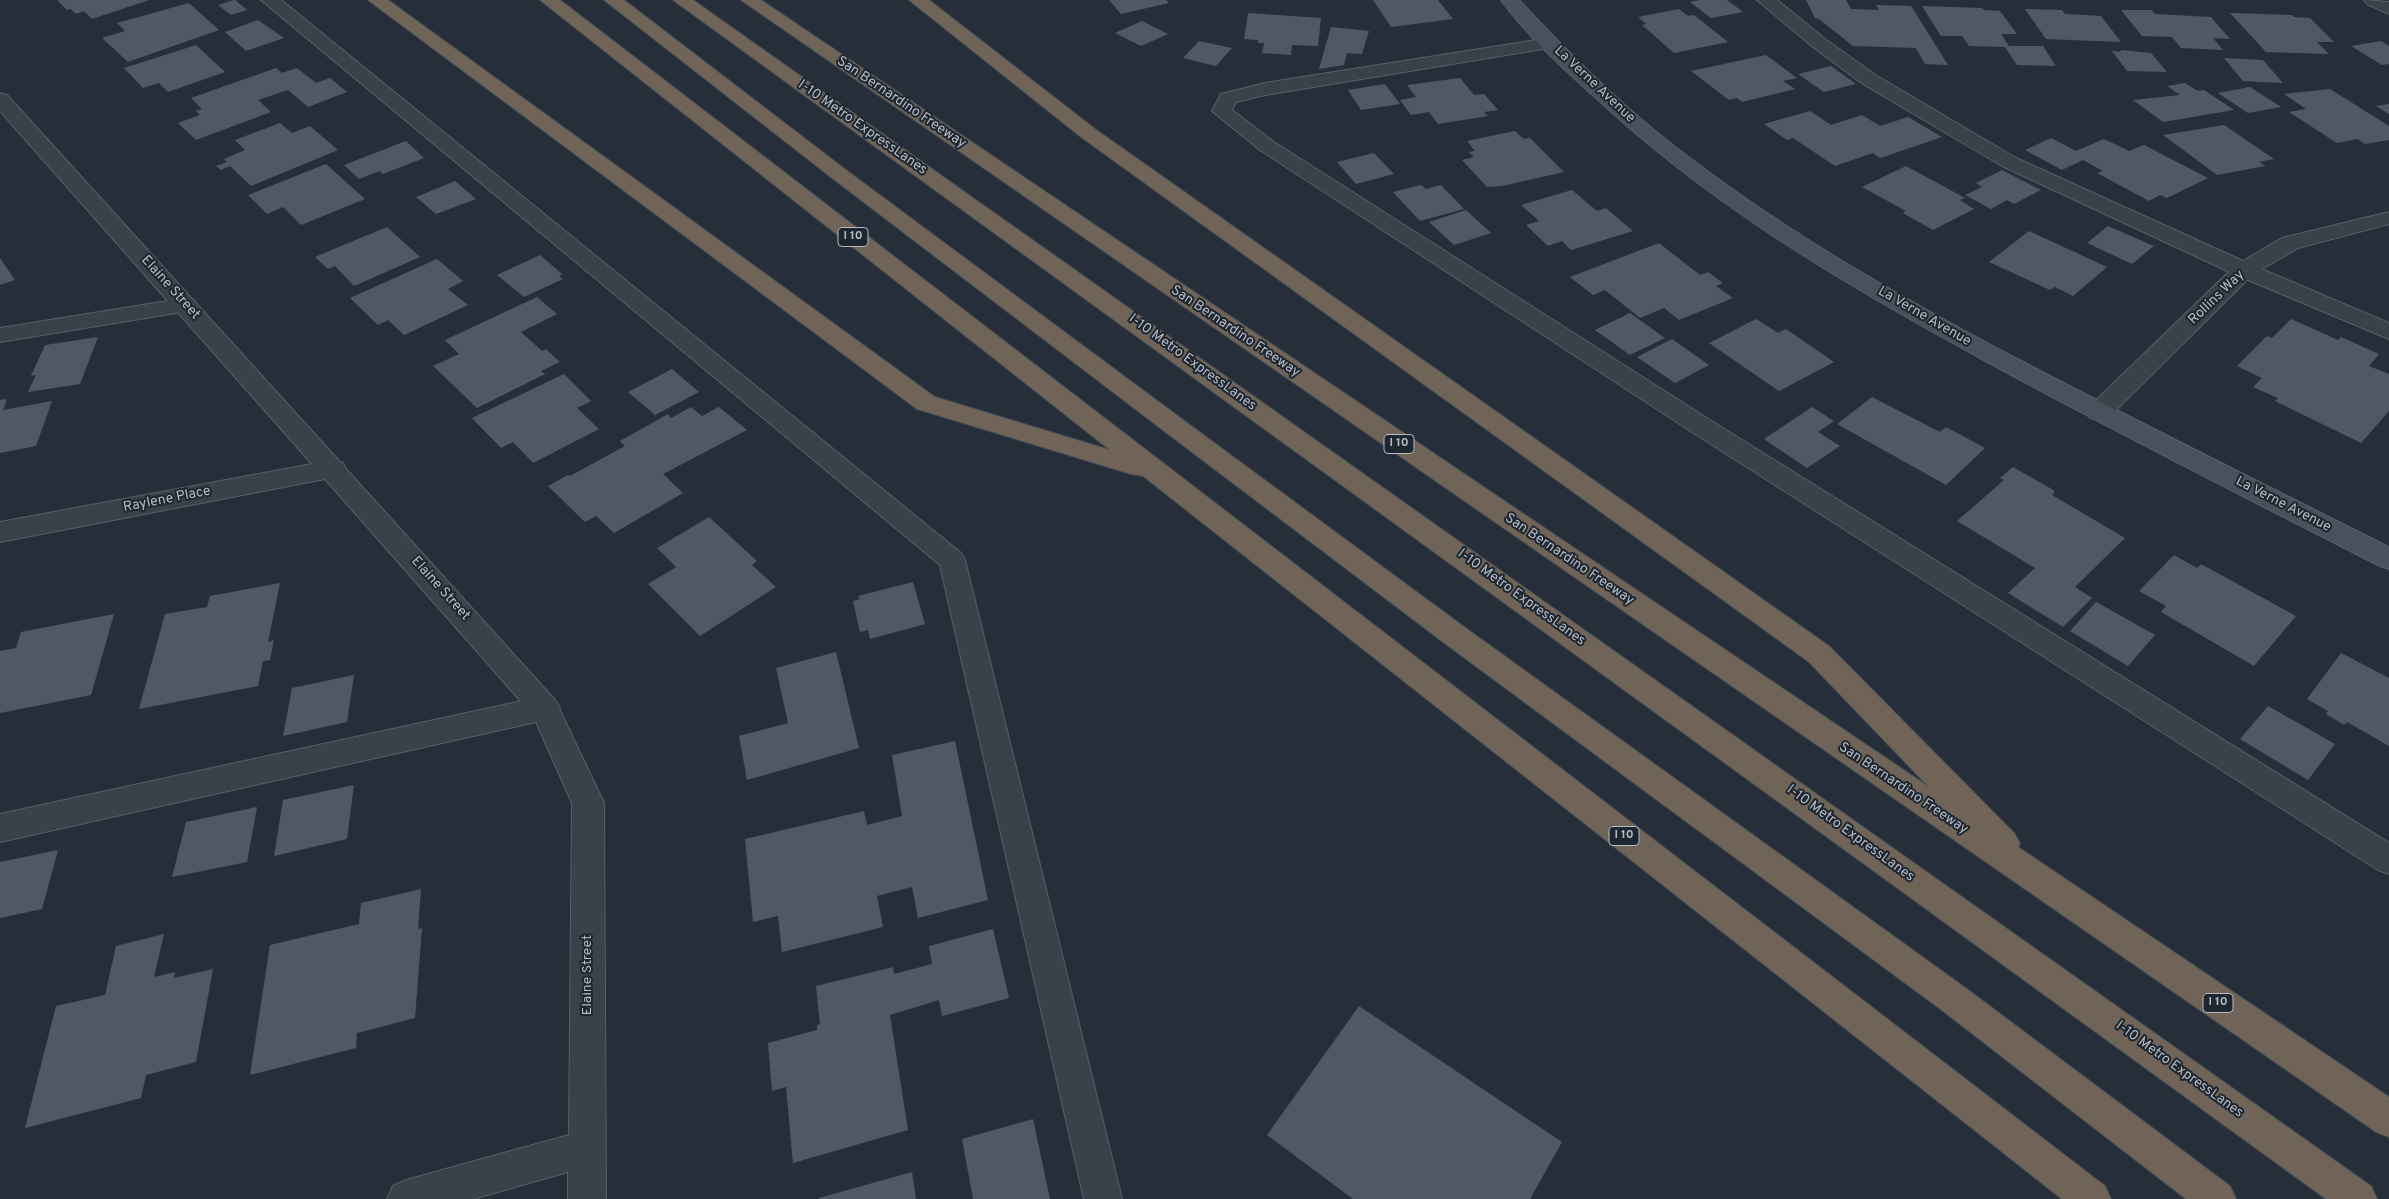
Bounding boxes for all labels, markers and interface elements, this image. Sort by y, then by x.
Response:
street label: La Verne Avenue [1550,43,1638,127]
street label: San Bernardino Freeway [833,53,969,153]
street label: I-10 Metro ExpressLanes [794,77,930,179]
road number: I 10 [838,228,868,246]
street label: Elaine Street [137,252,203,324]
street label: Rollins Way [2185,267,2249,329]
street label: San Bernardino Freeway [1167,282,1303,382]
street label: La Verne Avenue [1874,283,1974,351]
street label: I-10 Metro ExpressLanes [1125,311,1259,415]
road number: I 10 [1384,434,1414,454]
street label: La Verne Avenue [2232,474,2334,536]
street label: Raylene Place [122,483,212,517]
street label: San Bernardino Freeway [1501,510,1637,610]
street label: I-10 Metro ExpressLanes [1454,546,1588,650]
street label: Elaine Street [407,553,473,625]
street label: San Bernardino Freeway [1835,739,1971,839]
street label: I-10 Metro ExpressLanes [1783,782,1917,886]
road number: I 10 [1609,826,1639,846]
street label: Elaine Street [580,935,596,1015]
road number: I 10 [2203,994,2233,1012]
street label: I-10 Metro ExpressLanes [2112,1018,2246,1122]

